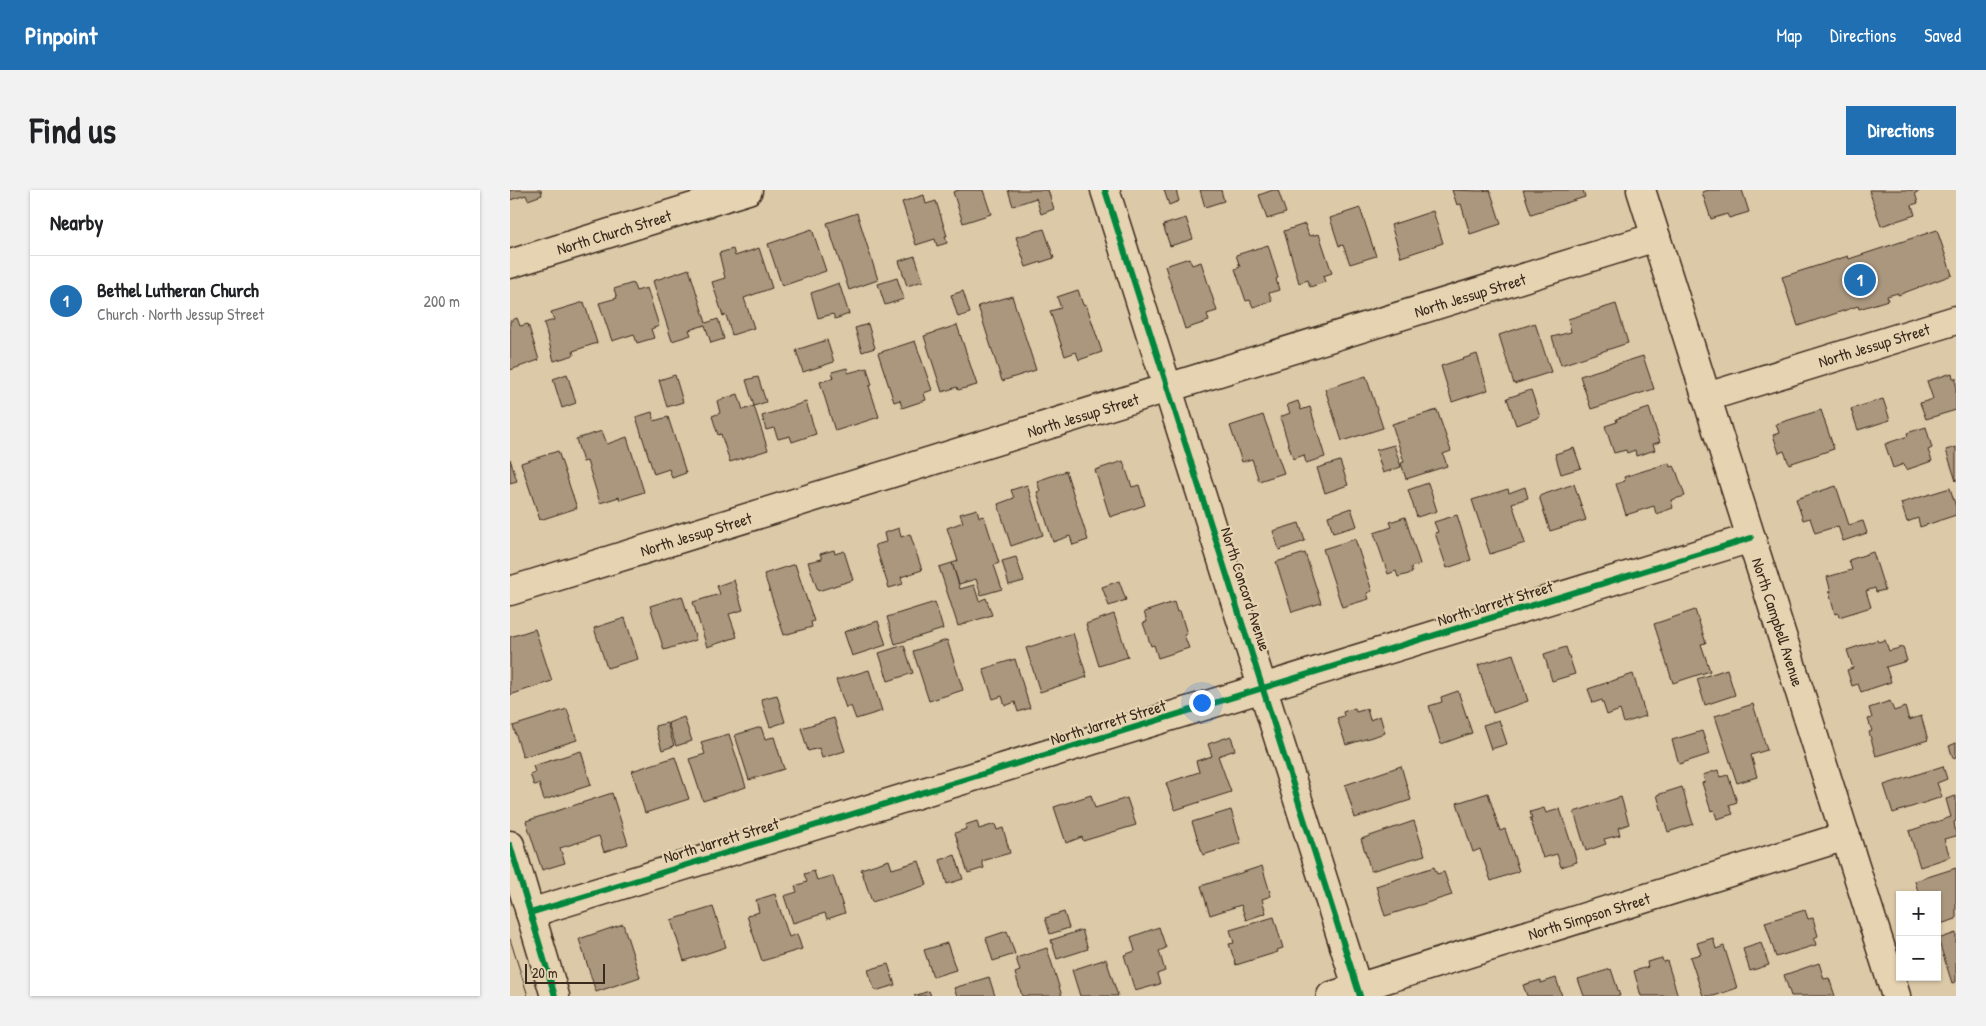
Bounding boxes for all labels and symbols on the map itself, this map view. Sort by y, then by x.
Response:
street label: North Church Street [554,204,675,260]
pin: 1 [1844,261,1876,299]
street label: North Jessup Street [1411,267,1529,322]
street label: North Jessup Street [1815,317,1933,372]
street label: North Jessup Street [1024,387,1142,442]
street label: North Jessup Street [637,506,755,561]
street label: North Concord Avenue [1216,524,1277,654]
street label: North Campbell Avenue [1747,555,1809,690]
street label: North Jarrett Street [1434,575,1556,631]
your location [1189,690,1215,716]
street label: North Jarrett Street [1047,694,1169,750]
street label: North Jarrett Street [660,812,782,868]
street label: North Simpson Street [1525,887,1653,945]
scale bar [525,961,605,984]

